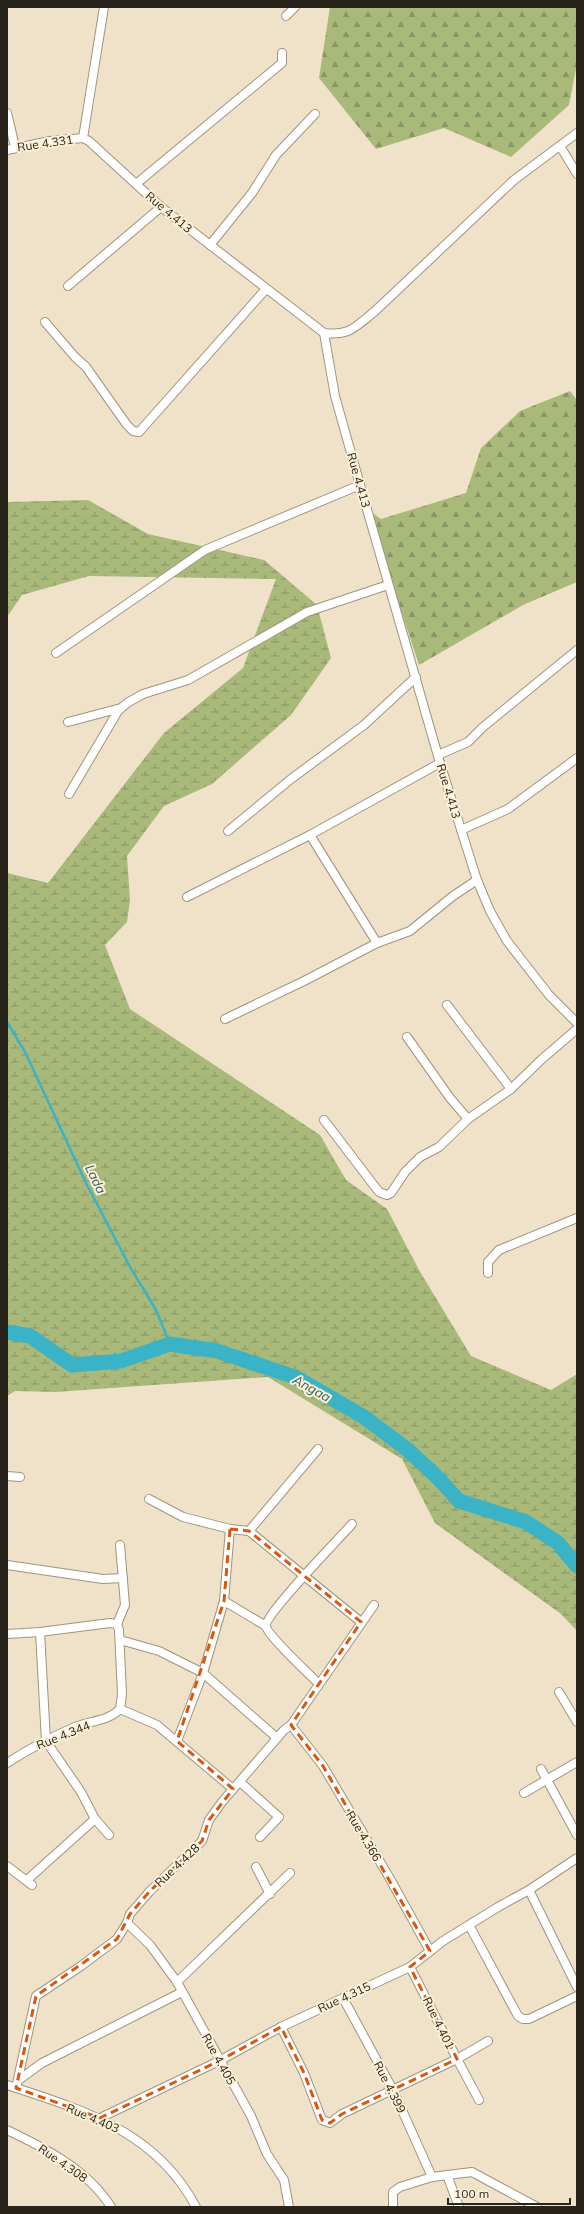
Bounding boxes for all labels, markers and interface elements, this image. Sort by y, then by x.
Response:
street label: Rue 4.331 [16,132,74,154]
street label: Rue 4.413 [143,188,195,236]
street label: Rue 4.413 [344,451,374,509]
street label: Rue 4.413 [434,762,464,820]
water label: Lada [82,1162,110,1196]
water label: Angaa [289,1371,334,1405]
street label: Rue 4.344 [34,1717,92,1753]
street label: Rue 4.366 [343,1808,385,1864]
street label: Rue 4.428 [151,1840,203,1890]
street label: Rue 4.315 [315,1978,373,2016]
street label: Rue 4.401 [420,1994,458,2052]
street label: Rue 4.405 [199,2031,239,2087]
street label: Rue 4.399 [371,2058,409,2116]
street label: Rue 4.403 [64,2100,122,2136]
street label: Rue 4.308 [36,2141,90,2185]
scale bar [448,2180,570,2206]
text: 100 m [454,2186,489,2201]

